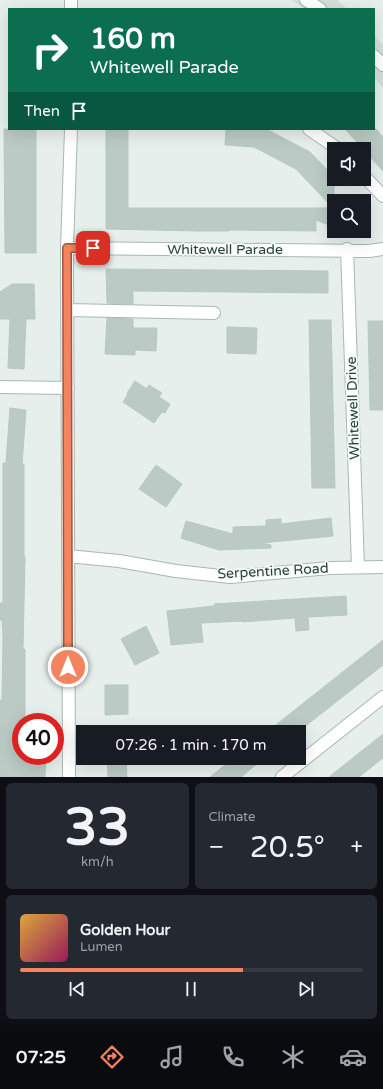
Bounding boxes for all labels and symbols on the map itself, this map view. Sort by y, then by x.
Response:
pin [76,231,110,265]
street label: Whitewell Parade [167,241,283,258]
street label: Whitewell Drive [343,356,363,460]
street label: Serpentine Road [217,560,329,582]
position arrow [47,646,89,688]
speed limit sign: 40 [12,713,64,765]

